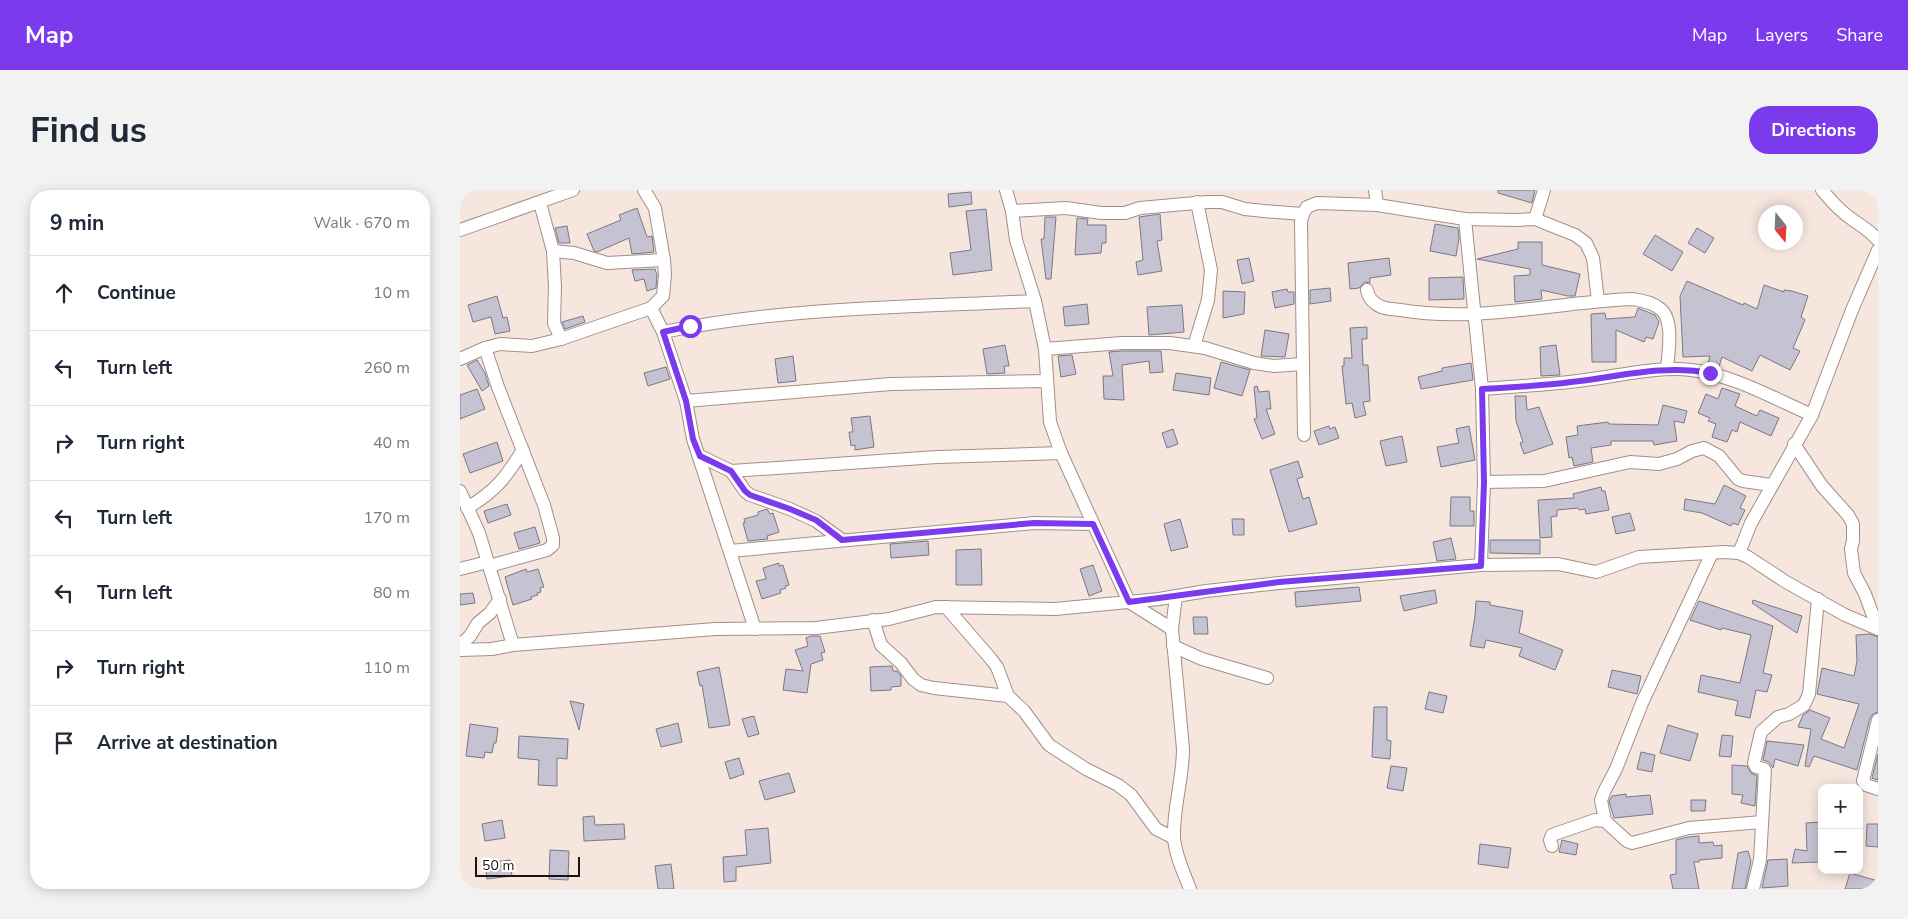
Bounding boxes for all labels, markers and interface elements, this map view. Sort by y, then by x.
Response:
text: Map [25,19,73,51]
text: Map [1692,23,1727,47]
text: Layers [1755,23,1808,47]
text: Share [1836,23,1883,47]
button: Directions [1749,106,1878,154]
text: Find us [30,107,147,154]
north arrow [1758,205,1803,250]
text: 9 min [50,209,104,237]
text: Walk · 670 m [314,212,410,234]
icon: ahead [50,279,78,307]
text: Continue [97,280,176,306]
text: 10 m [373,282,410,304]
route start [679,315,702,338]
icon: left [50,354,78,382]
text: Turn left [97,355,172,381]
text: 260 m [363,357,410,379]
route end [1699,362,1722,385]
icon: right [50,429,78,457]
text: Turn right [97,430,184,456]
text: 40 m [373,432,410,454]
icon: left [50,504,78,532]
text: Turn left [97,505,172,531]
text: 170 m [363,507,410,529]
icon: left [50,579,78,607]
text: Turn left [97,580,172,606]
text: 80 m [373,582,410,604]
icon: right [50,654,78,682]
text: Turn right [97,655,184,681]
text: 110 m [363,657,410,679]
icon: arrive [50,729,78,757]
text: Arrive at destination [97,730,278,756]
map controls [1818,784,1863,874]
button: + [1818,784,1863,829]
button: − [1818,829,1863,874]
scale bar [475,854,580,877]
text: 50 m [482,856,514,875]

